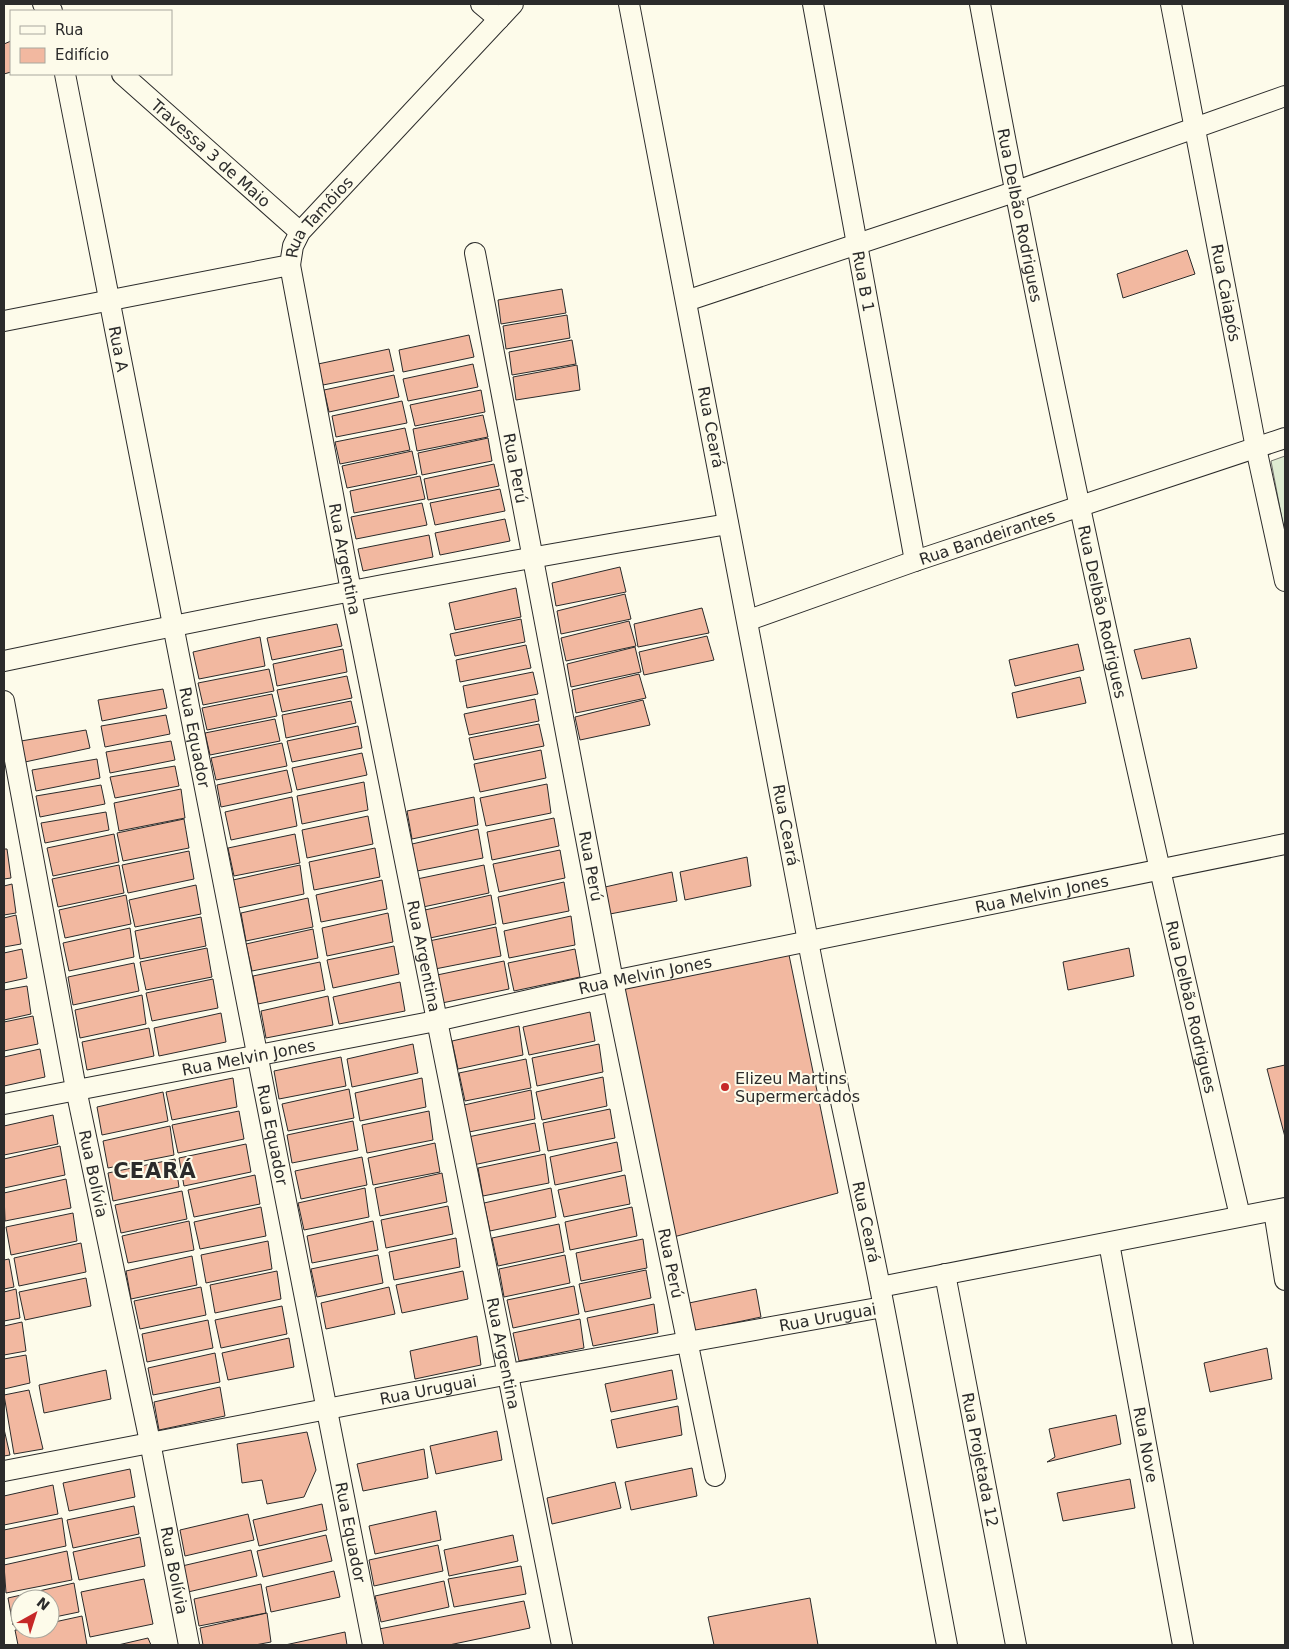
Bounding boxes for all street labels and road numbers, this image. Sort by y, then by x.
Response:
street label: Travessa 3 de Maio [146,95,274,211]
street label: Rua Delbão Rodrigues [993,127,1046,304]
street label: Rua Tamôios [282,173,357,259]
street label: Rua Caiapós [1207,242,1244,343]
street label: Rua B 1 [848,249,878,314]
street label: Rua A [105,324,132,374]
street label: Rua Ceará [694,385,728,470]
street label: Rua Perú [499,432,531,505]
street label: Rua Argentina [325,501,365,617]
street label: Rua Bandeirantes [917,506,1057,569]
street label: Rua Delbão Rodrigues [1074,523,1130,700]
street label: Rua Equador [175,685,214,790]
street label: Rua Ceará [769,783,803,868]
street label: Rua Perú [575,829,607,903]
street label: Rua Melvin Jones [974,871,1110,917]
street label: Rua Argentina [403,899,444,1014]
street label: Rua Delbão Rodrigues [1162,919,1220,1095]
street label: Rua Melvin Jones [577,952,713,999]
street label: Rua Melvin Jones [180,1035,317,1080]
street label: Rua Equador [253,1083,292,1187]
street label: Rua Bolívia [75,1128,112,1219]
street label: Rua Ceará [848,1180,884,1264]
street label: Rua Perú [654,1226,687,1300]
street label: Rua Argentina [483,1296,524,1411]
street label: Rua Uruguai [778,1299,878,1335]
street label: Rua Uruguai [378,1371,478,1409]
street label: Rua Projetada 12 [958,1391,1002,1529]
street label: Rua Nove [1129,1405,1162,1484]
street label: Rua Equador [331,1480,370,1585]
street label: Rua Bolívia [156,1525,192,1616]

